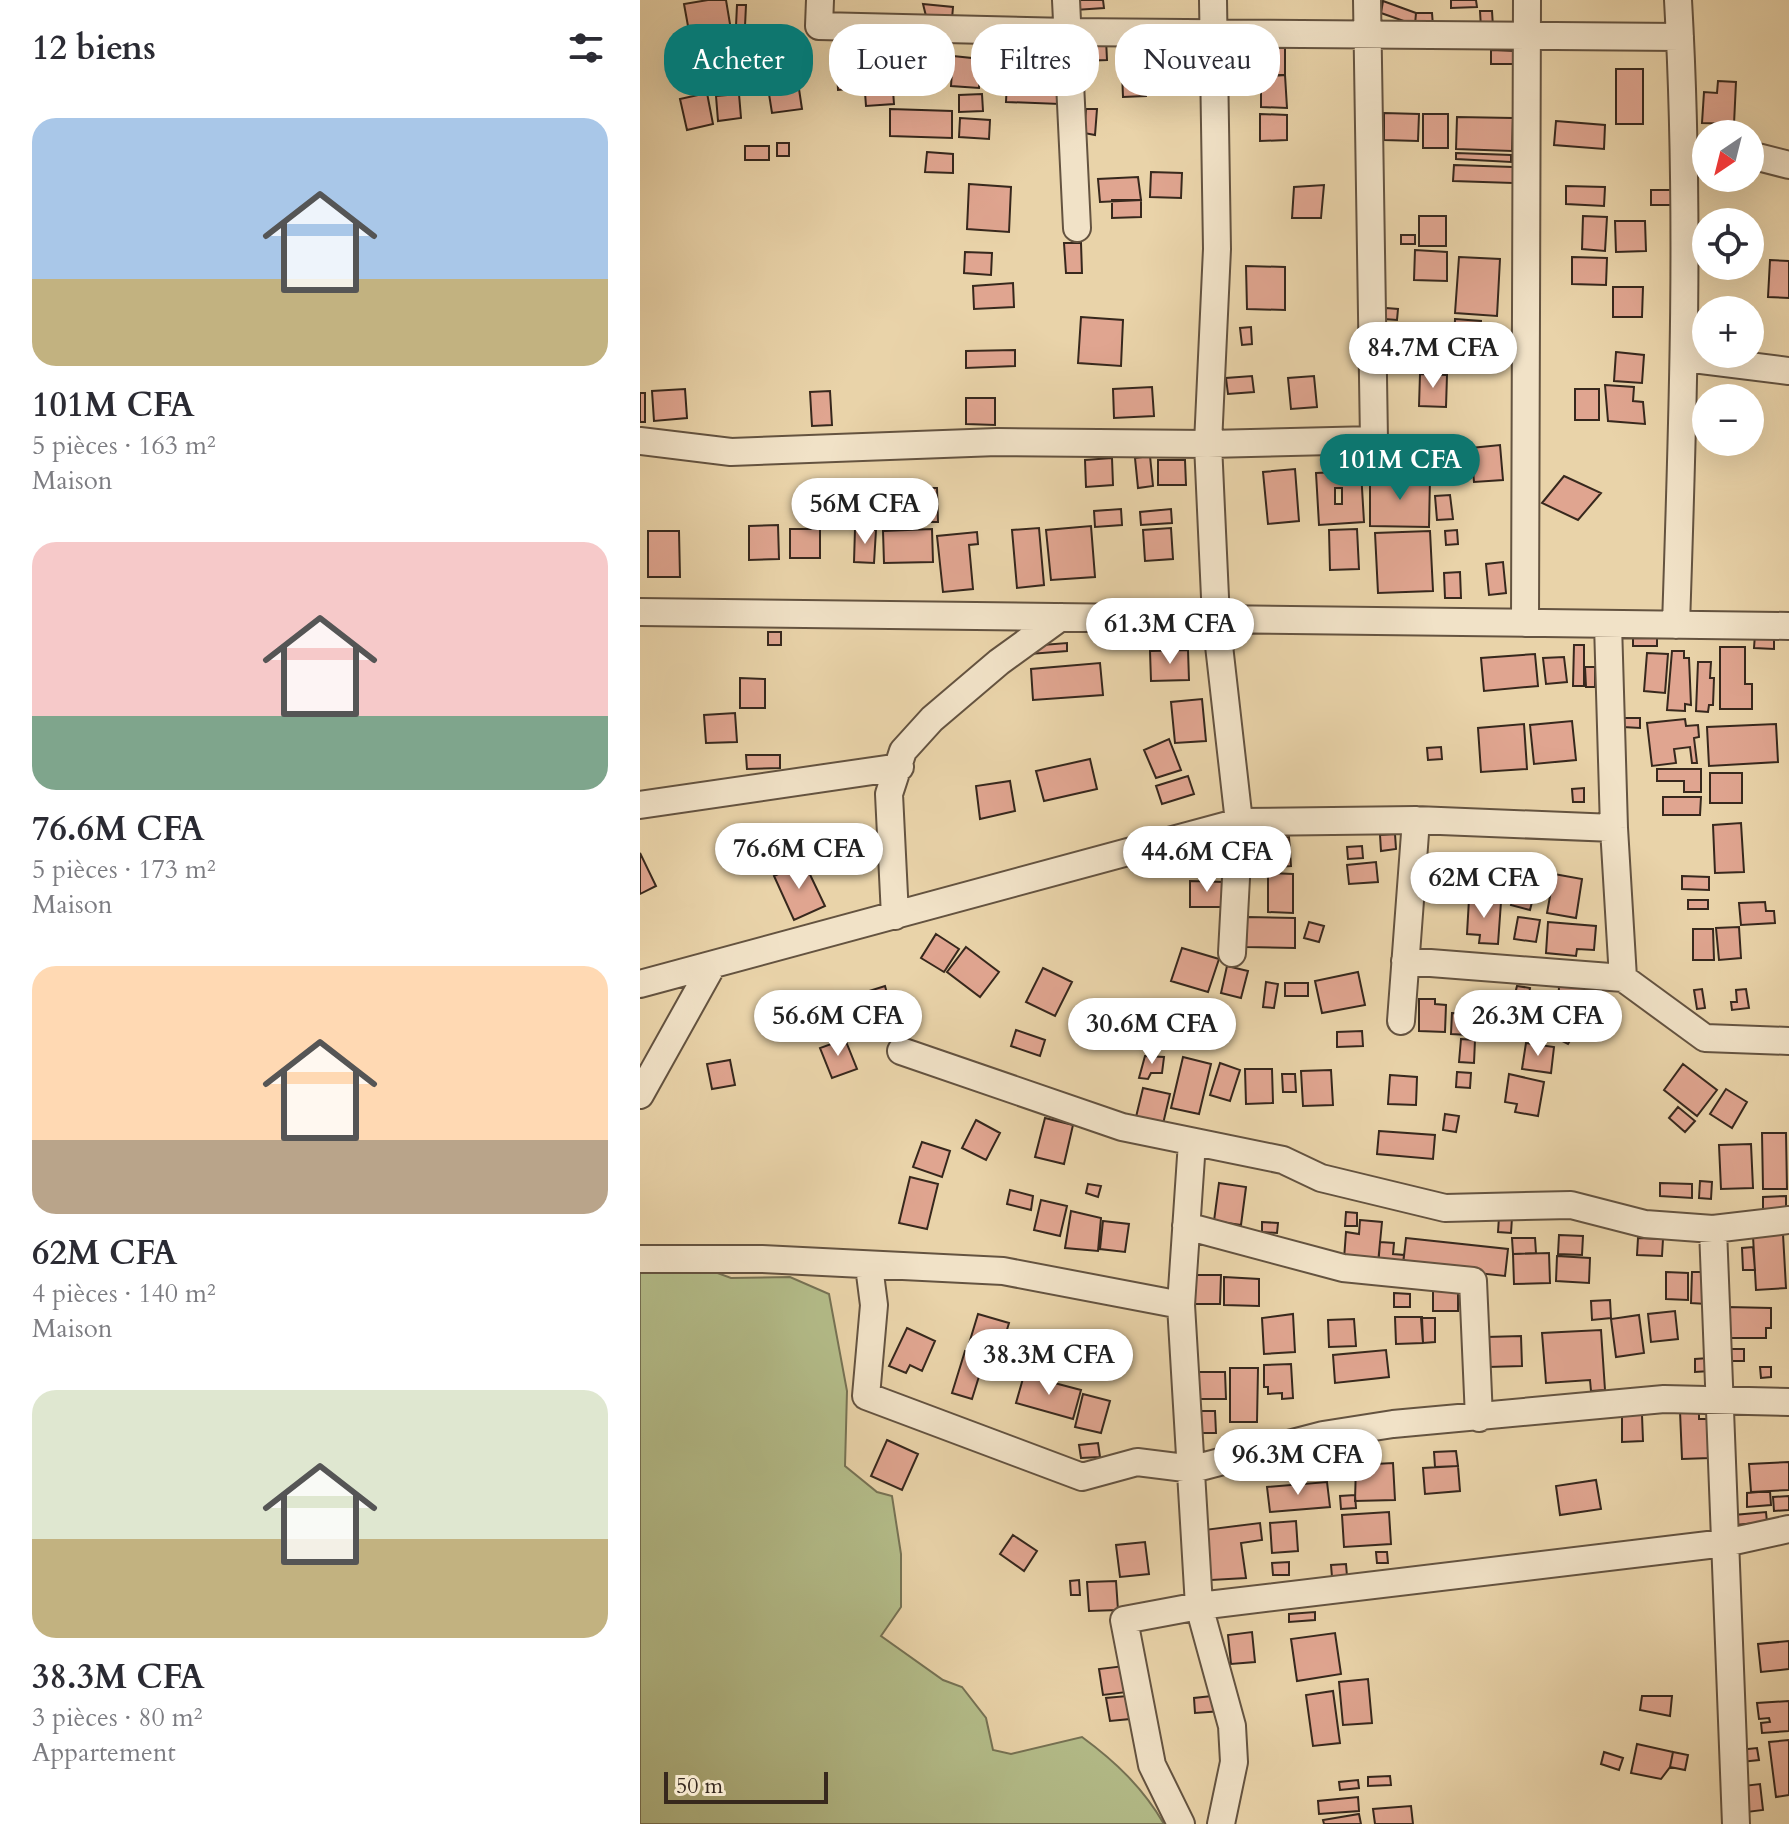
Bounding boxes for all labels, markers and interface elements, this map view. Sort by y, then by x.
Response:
chip: Acheter [664,24,813,96]
chip: Louer [829,24,955,96]
chip: Filtres [971,24,1099,96]
chip: Nouveau [1115,24,1280,96]
text: 12 biens [32,25,156,71]
icon: filters [564,26,608,70]
north arrow [1692,120,1764,192]
map controls [1692,120,1764,456]
icon: home [248,170,392,314]
button: locate [1692,208,1764,280]
button: + [1692,296,1764,368]
pin: 84.7M CFA [1341,322,1525,390]
text: 84.7M CFA [1367,330,1499,365]
text: 101M CFA [32,382,195,428]
button: − [1692,384,1764,456]
text: 5 pièces · 163 m² [32,428,216,463]
pin: 101M CFA [1317,434,1483,502]
text: 101M CFA [1338,442,1462,477]
text: Maison [32,463,113,498]
pin: 56M CFA [791,478,939,546]
text: 56M CFA [809,486,921,521]
icon: home [248,594,392,738]
pin: 61.3M CFA [1078,598,1262,666]
text: 61.3M CFA [1104,606,1236,641]
text: 76.6M CFA [32,806,205,852]
pin: 76.6M CFA [707,823,891,891]
pin: 44.6M CFA [1115,826,1299,894]
text: 76.6M CFA [733,831,865,866]
text: 44.6M CFA [1141,834,1273,869]
text: 5 pièces · 173 m² [32,852,216,887]
pin: 62M CFA [1410,852,1558,920]
text: 62M CFA [1428,860,1540,895]
text: Maison [32,887,113,922]
pin: 56.6M CFA [746,990,930,1058]
pin: 26.3M CFA [1446,990,1630,1058]
text: 56.6M CFA [772,998,904,1033]
pin: 30.6M CFA [1060,998,1244,1066]
text: 26.3M CFA [1472,998,1604,1033]
text: 30.6M CFA [1086,1006,1218,1041]
icon: home [248,1018,392,1162]
text: 62M CFA [32,1230,177,1276]
text: 4 pièces · 140 m² [32,1276,216,1311]
text: Maison [32,1311,113,1346]
pin: 38.3M CFA [957,1329,1141,1397]
text: 38.3M CFA [983,1337,1115,1372]
pin: 96.3M CFA [1206,1429,1390,1497]
text: 96.3M CFA [1232,1437,1364,1472]
icon: home [248,1442,392,1586]
text: 38.3M CFA [32,1654,205,1700]
text: 3 pièces · 80 m² [32,1700,203,1735]
text: Appartement [32,1735,176,1770]
scale bar [664,1768,828,1804]
text: 50 m [676,1771,723,1801]

